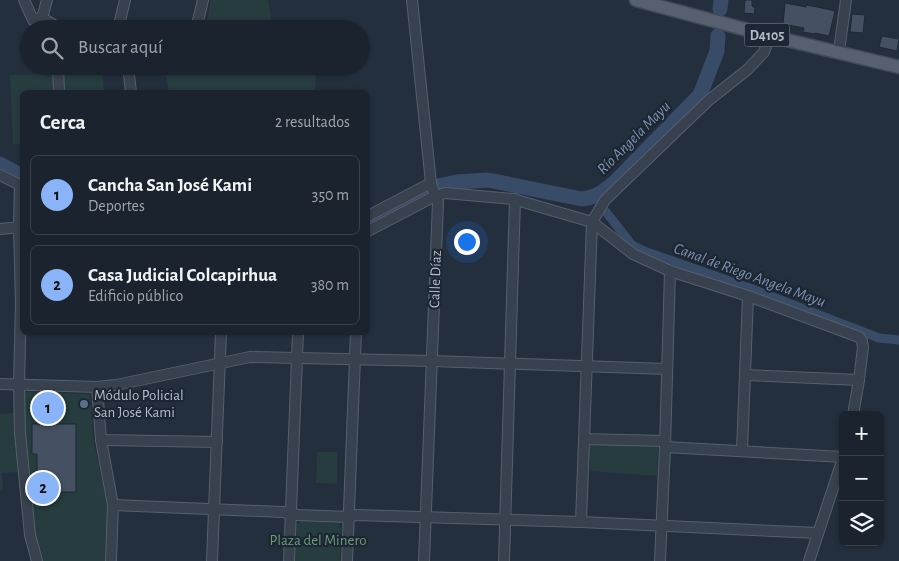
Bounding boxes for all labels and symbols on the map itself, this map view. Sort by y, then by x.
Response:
road number: D4105 [744,24,790,46]
water label: Río Angela Mayu [594,98,673,177]
your location [454,229,480,255]
water label: Canal de Riego Angela Mayu [672,240,828,310]
street label: Calle Díaz [427,250,444,308]
place label: Módulo Policial San José Kami [94,388,184,420]
pin: 1 [32,389,64,427]
marker: Módulo Policial San José Kami [78,398,90,410]
pin: 2 [27,469,59,507]
park label: Plaza del Minero [269,533,367,548]

